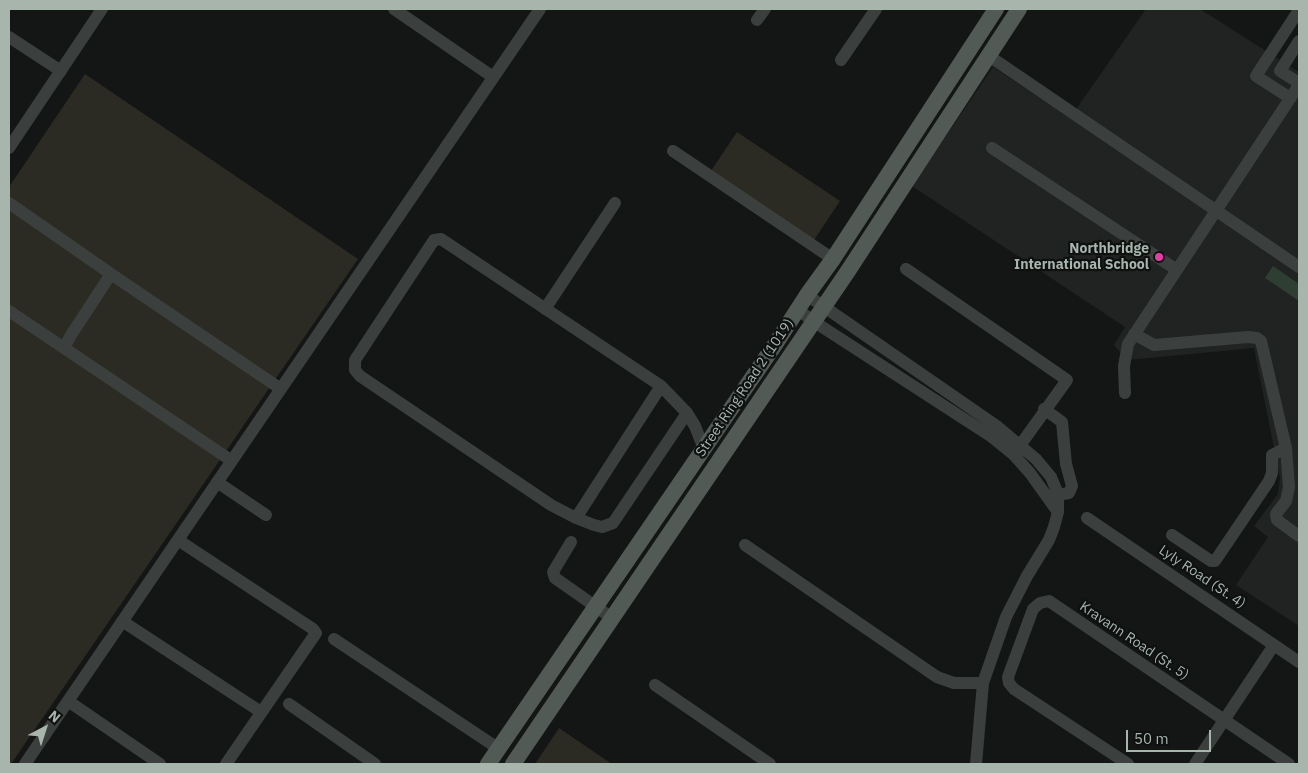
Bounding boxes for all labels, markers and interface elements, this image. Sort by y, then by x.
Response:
place label: Northbridge International School [1014,241,1149,274]
marker: Northbridge International School [1153,251,1165,263]
street label: Street Ring Road 2 (1019) [692,316,798,460]
street label: Lyly Road (St. 4) [1156,542,1248,612]
street label: Kravann Road (St. 5) [1076,598,1192,684]
north arrow [20,703,70,753]
text: N [45,706,64,727]
scale bar [1128,720,1213,752]
text: 50 m [1134,729,1169,748]

